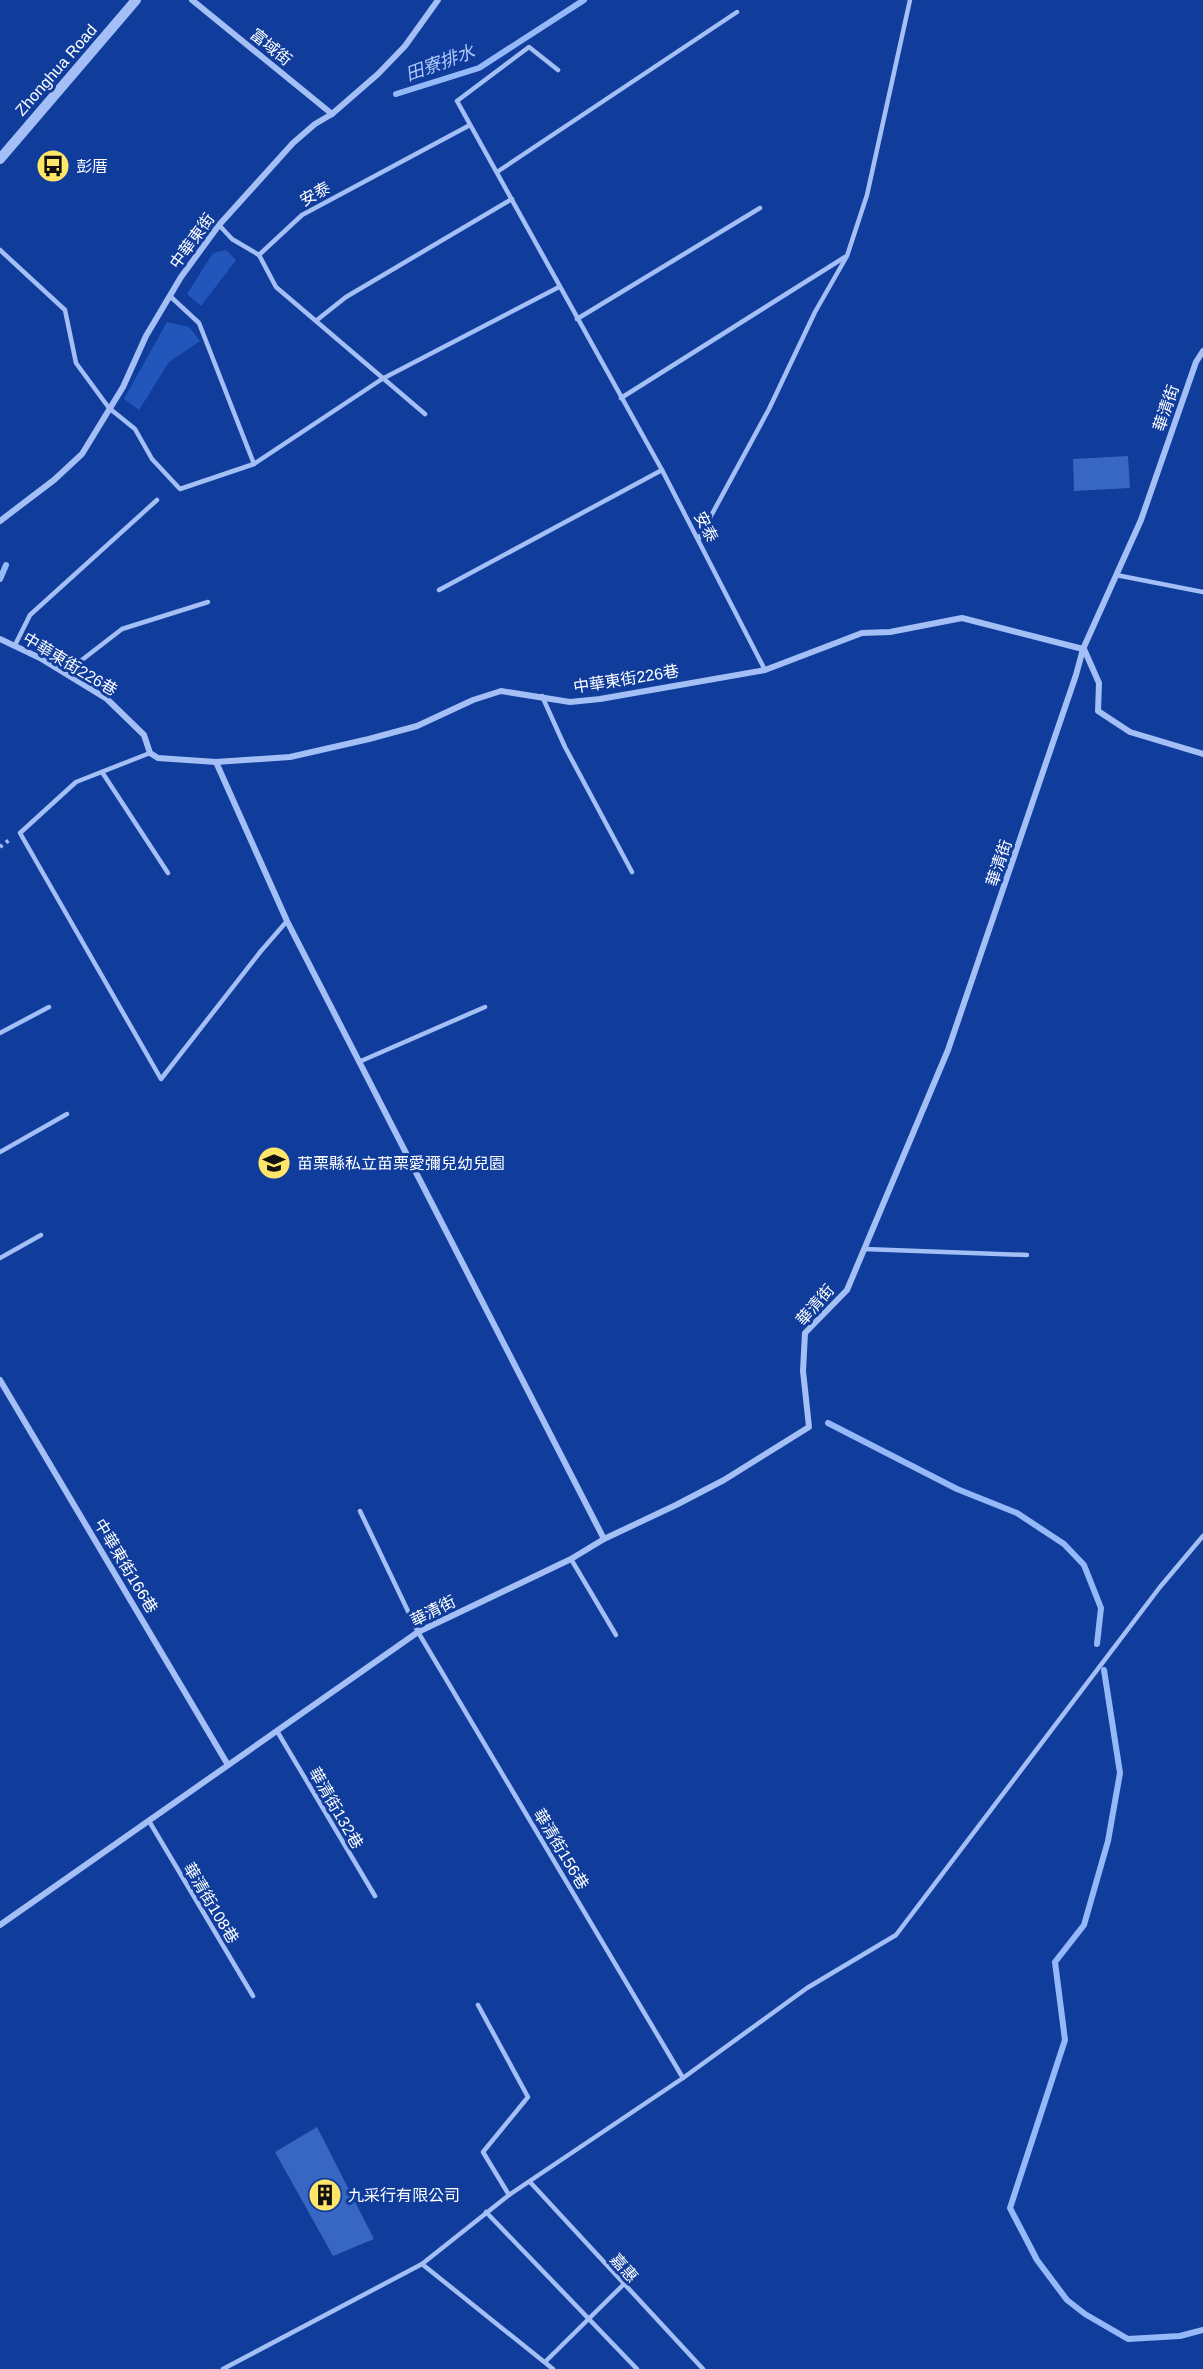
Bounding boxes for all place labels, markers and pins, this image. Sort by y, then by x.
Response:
bus stop icon: 彭厝 [35,148,71,184]
place label: 彭厝 [76,158,108,175]
school or university icon: 苗栗縣私立苗栗愛彌兒幼兒園 [256,1145,292,1181]
place label: 苗栗縣私立苗栗愛彌兒幼兒園 [297,1155,505,1172]
building icon: 九采行有限公司 [307,2177,343,2213]
place label: 九采行有限公司 [348,2187,460,2204]

